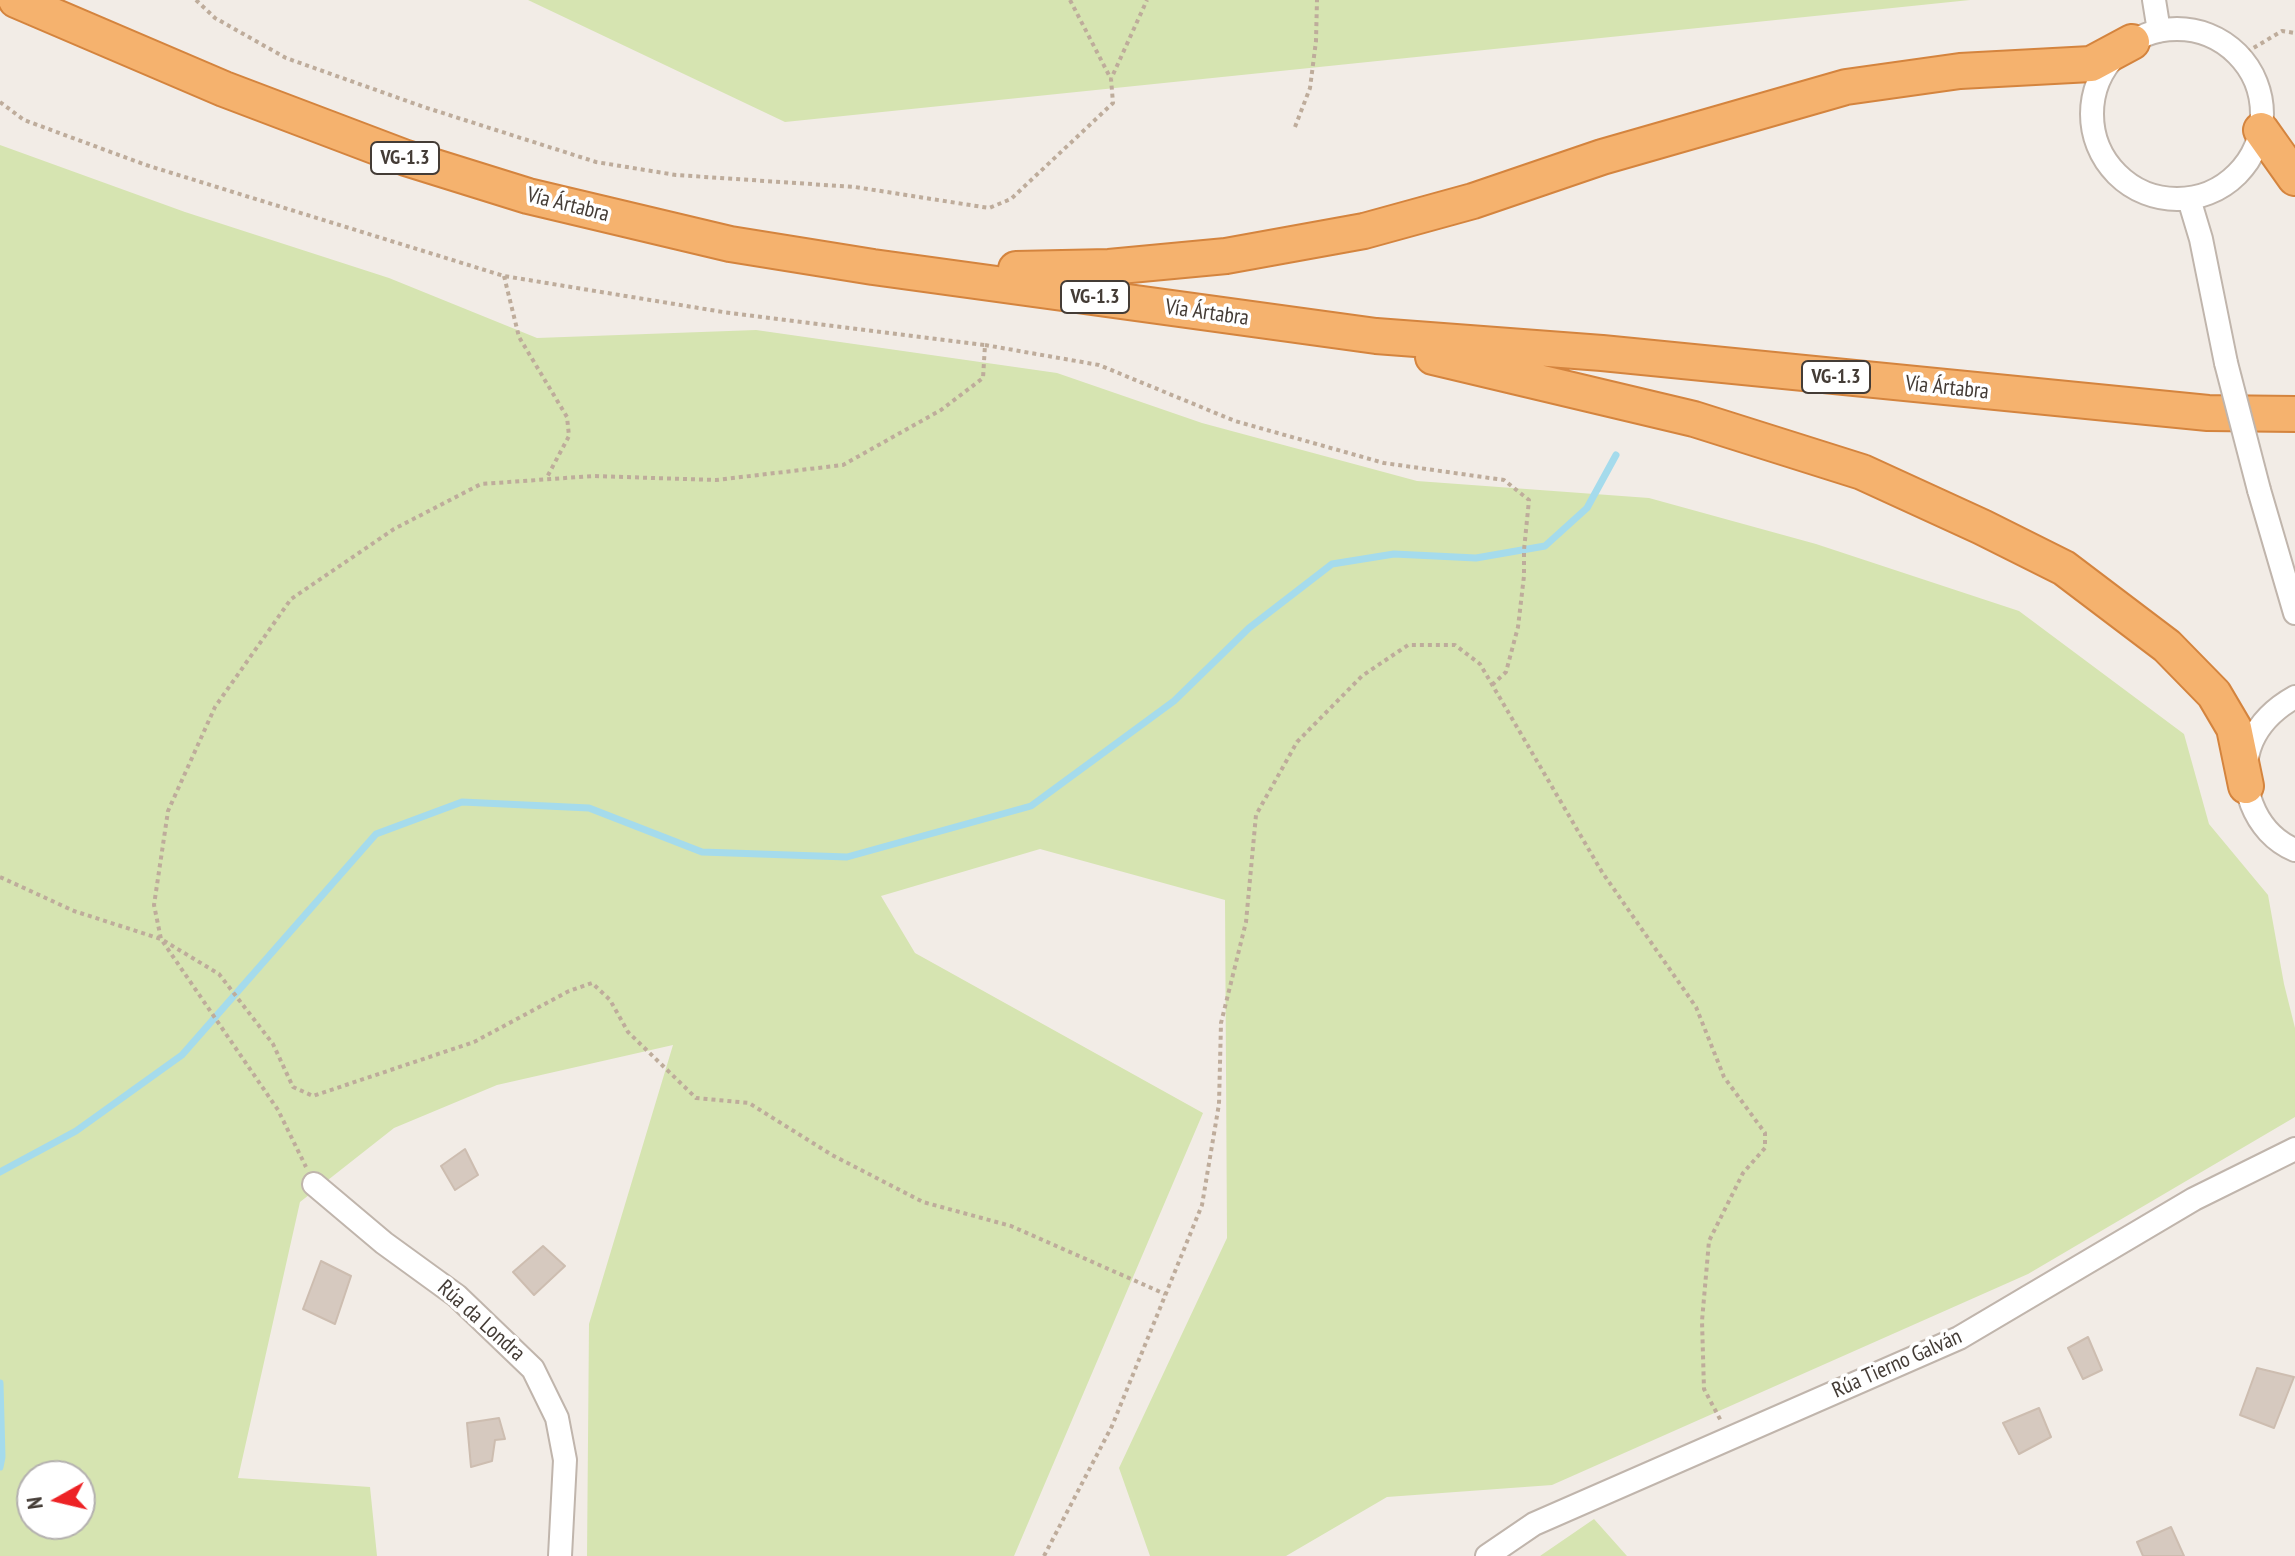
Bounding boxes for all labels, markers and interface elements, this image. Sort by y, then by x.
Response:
road number: VG-1.3 [371,142,439,174]
street label: Vía Ártabra [524,182,612,228]
road number: VG-1.3 [1061,281,1129,313]
street label: Vía Ártabra [1164,294,1250,332]
road number: VG-1.3 [1802,361,1870,393]
street label: Vía Ártabra [1904,370,1990,406]
street label: Rúa da Londra [432,1275,530,1367]
street label: Rúa Tierno Galván [1828,1324,1966,1404]
north arrow [16,1460,96,1540]
text: N [20,1495,49,1511]

